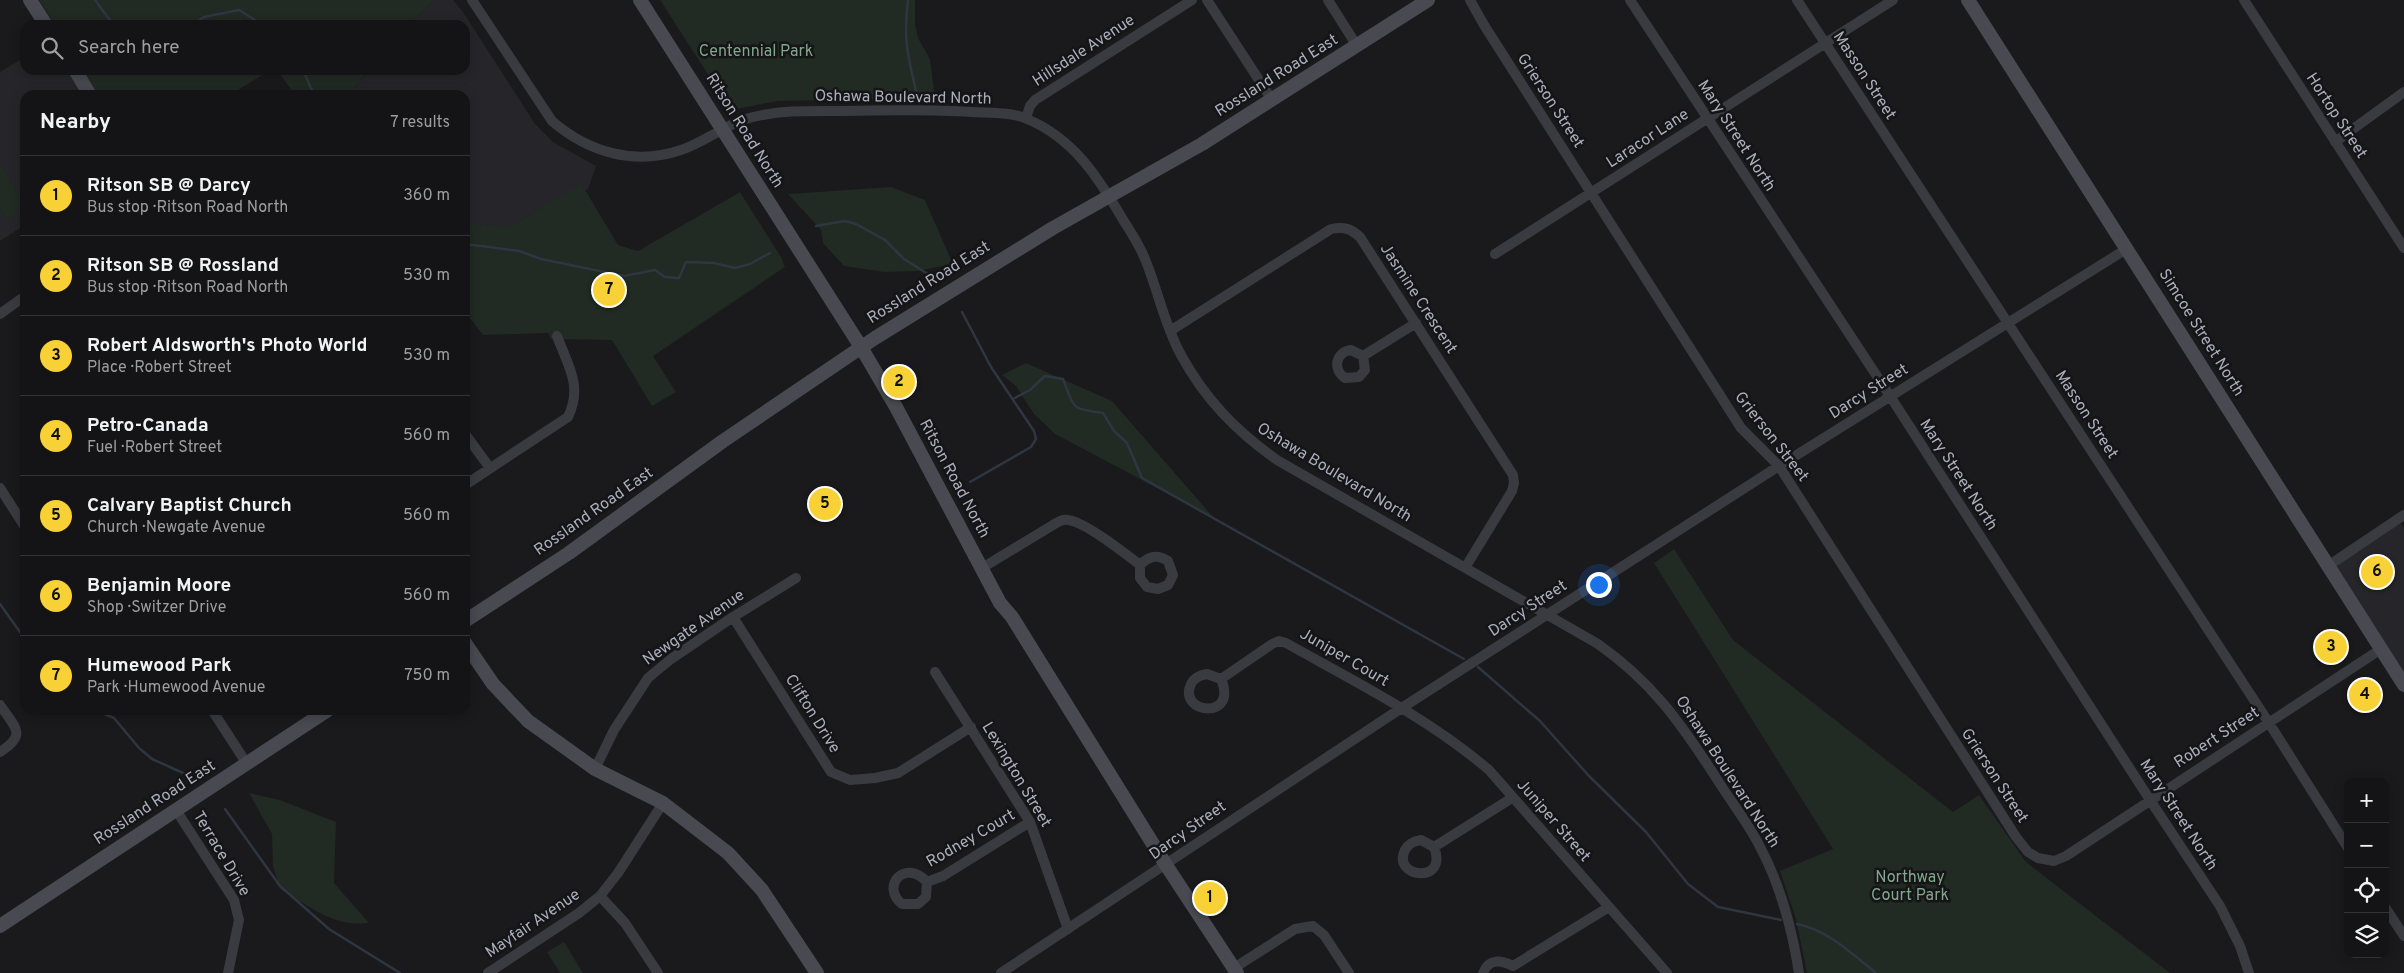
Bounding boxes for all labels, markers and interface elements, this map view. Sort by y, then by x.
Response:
street label: Hillsdale Avenue [1029,11,1139,91]
search box [20,20,470,75]
street label: Masson Street [1828,28,1900,124]
street label: Rossland Road East [1212,30,1342,122]
icon: search [38,34,66,62]
text: Search here [78,36,180,60]
park label: Centennial Park [699,42,813,62]
street label: Grierson Street [1512,50,1588,152]
street label: Hortop Street [2301,69,2371,163]
street label: Ritson Road North [701,70,787,192]
street label: Mary Street North [1693,77,1779,195]
street label: Oshawa Boulevard North [814,86,992,110]
street label: Laracor Lane [1603,105,1693,173]
text: Nearby [40,109,111,136]
text: 7 results [390,113,450,133]
text: Ritson SB @ Darcy [87,174,251,198]
text: 1 [53,186,59,206]
text: 360 m [403,186,450,206]
text: Bus stop · Ritson Road North [87,198,288,218]
street label: Rossland Road East [864,237,994,329]
street label: Jasmine Crescent [1375,240,1461,358]
text: Ritson SB @ Rossland [87,254,279,278]
text: 2 [51,266,61,286]
text: 530 m [403,266,450,286]
street label: Simcoe Street North [2154,266,2248,400]
pin: 7 [593,271,625,309]
text: Bus stop · Ritson Road North [87,278,288,298]
text: Robert Aldsworth's Photo World [87,334,368,358]
text: 3 [51,346,61,366]
text: 530 m [403,346,450,366]
text: Place · Robert Street [87,358,232,378]
street label: Darcy Street [1826,360,1912,424]
pin: 2 [883,363,915,401]
street label: Masson Street [2050,367,2122,463]
street label: Grierson Street [1730,388,1812,486]
text: Petro-Canada [87,414,209,438]
street label: Ritson Road North [914,416,994,542]
street label: Mary Street North [1915,416,2001,534]
street label: Oshawa Boulevard North [1253,419,1415,527]
text: 4 [51,426,61,446]
text: 560 m [403,426,450,446]
text: Fuel · Robert Street [87,438,222,458]
street label: Rossland Road East [531,463,657,561]
pin: 5 [809,485,841,523]
text: Calvary Baptist Church [87,494,292,518]
text: 5 [51,506,61,526]
text: 560 m [403,506,450,526]
text: Church · Newgate Avenue [87,518,265,538]
pin: 6 [2361,553,2393,591]
your location [1586,572,1612,598]
text: Benjamin Moore [87,574,231,598]
street label: Darcy Street [1485,576,1571,642]
text: 6 [51,586,61,606]
text: 560 m [403,586,450,606]
street label: Newgate Avenue [639,586,749,670]
text: Shop · Switzer Drive [87,598,226,618]
street label: Juniper Court [1296,624,1392,692]
pin: 3 [2315,628,2347,666]
text: Humewood Park [87,654,232,678]
text: 7 [52,666,60,686]
text: 750 m [404,666,450,686]
street label: Clifton Drive [780,671,844,757]
pin: 4 [2349,676,2381,714]
text: Park · Humewood Avenue [87,678,265,698]
street label: Oshawa Boulevard North [1670,692,1784,852]
street label: Robert Street [2171,703,2263,773]
street label: Lexington Street [977,719,1055,831]
street label: Grierson Street [1956,725,2032,827]
street label: Rossland Road East [90,756,220,850]
street label: Mary Street North [2135,756,2221,874]
street label: Juniper Street [1512,776,1594,866]
map controls [2344,778,2389,958]
button: + [2344,778,2389,823]
street label: Darcy Street [1146,797,1230,865]
street label: Rodney Court [923,806,1019,872]
street label: Terrace Drive [188,808,254,900]
button: − [2344,823,2389,868]
park label: Northway Court Park [1871,868,1949,906]
button: locate [2344,868,2389,913]
pin: 1 [1194,879,1226,917]
street label: Mayfair Avenue [482,885,584,963]
button: layers [2344,913,2389,958]

